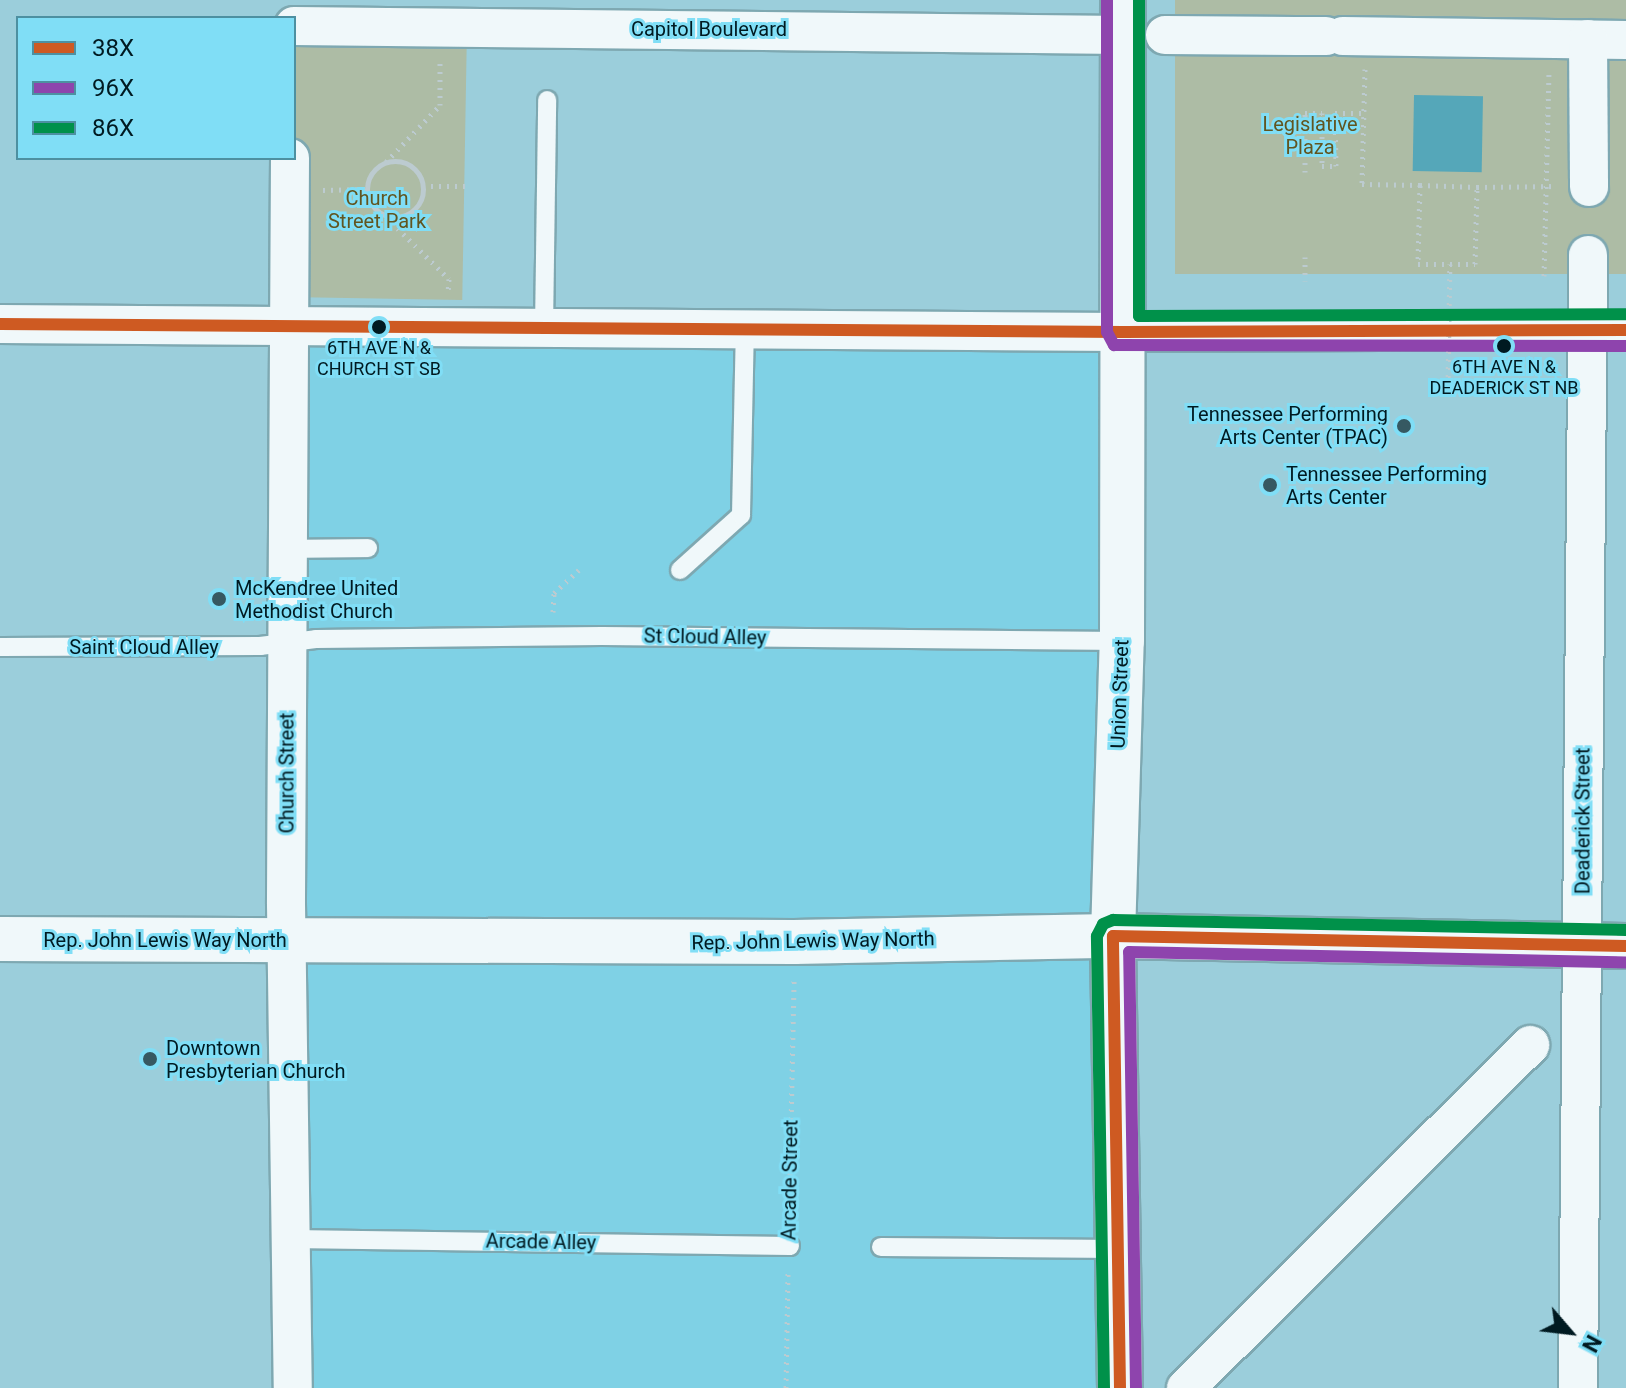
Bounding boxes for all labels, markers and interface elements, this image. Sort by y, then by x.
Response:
legend [16,16,296,160]
street label: Capitol Boulevard [631,17,787,41]
text: 38X [92,34,134,62]
text: 96X [92,74,134,102]
park label: Legislative Plaza [1262,113,1358,160]
text: 86X [92,114,134,142]
park label: Church Street Park [328,186,426,233]
marker: 6TH AVE N & CHURCH ST SB [371,319,387,335]
place label: 6TH AVE N & CHURCH ST SB [317,338,441,380]
marker: 6TH AVE N & DEADERICK ST NB [1496,338,1512,354]
place label: 6TH AVE N & DEADERICK ST NB [1429,357,1579,400]
place label: Tennessee Performing Arts Center (TPAC) [1187,402,1388,449]
marker: Tennessee Performing Arts Center (TPAC) [1395,417,1413,435]
place label: Tennessee Performing Arts Center [1286,462,1487,509]
marker: Tennessee Performing Arts Center [1261,476,1279,494]
place label: McKendree United Methodist Church [235,576,398,623]
marker: McKendree United Methodist Church [210,590,228,608]
street label: St Cloud Alley [643,624,767,650]
street label: Saint Cloud Alley [69,635,219,659]
street label: Union Street [1106,639,1134,749]
street label: Church Street [275,713,299,833]
street label: Deaderick Street [1571,748,1595,894]
street label: Rep. John Lewis Way North [691,927,935,955]
street label: Rep. John Lewis Way North [43,928,287,952]
place label: Downtown Presbyterian Church [166,1036,346,1083]
marker: Downtown Presbyterian Church [141,1050,159,1068]
street label: Arcade Street [777,1120,803,1240]
street label: Arcade Alley [486,1229,596,1255]
north arrow [1530,1292,1610,1372]
text: N [1577,1331,1606,1356]

